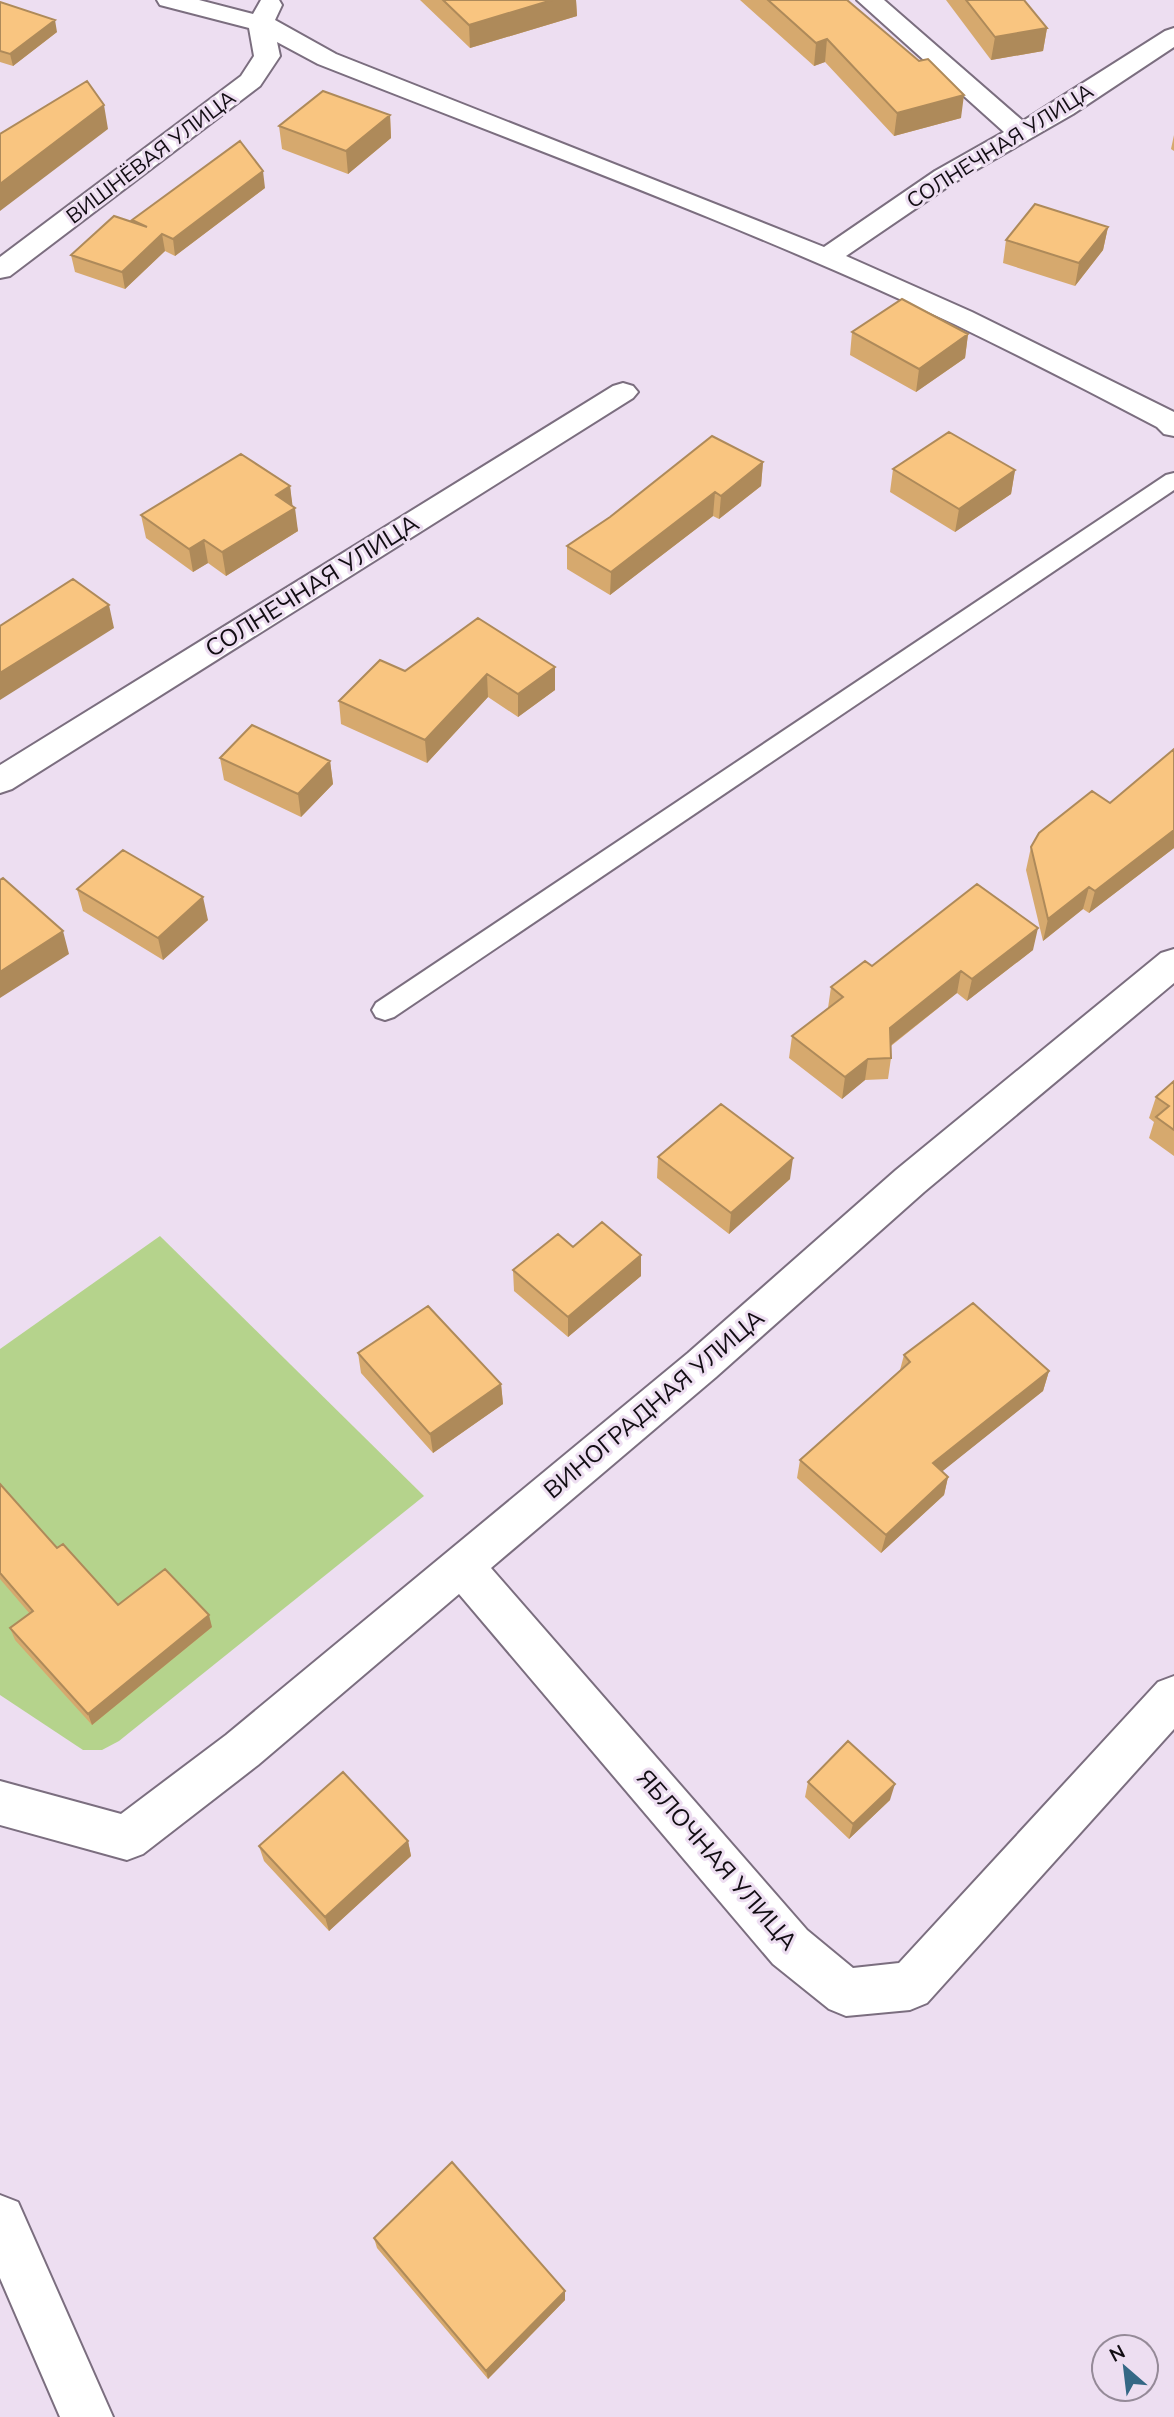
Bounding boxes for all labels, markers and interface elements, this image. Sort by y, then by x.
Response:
street label: СОЛНЕЧНАЯ УЛИЦА [901,77,1099,215]
street label: ВИШНЁВАЯ УЛИЦА [61,84,241,230]
street label: СОЛНЕЧНАЯ УЛИЦА [199,507,425,665]
street label: ВИНОГРАДНАЯ УЛИЦА [537,1302,771,1506]
street label: ЯБЛОЧНАЯ УЛИЦА [630,1763,805,1958]
north arrow [1090,2333,1160,2403]
text: N [1105,2339,1130,2369]

